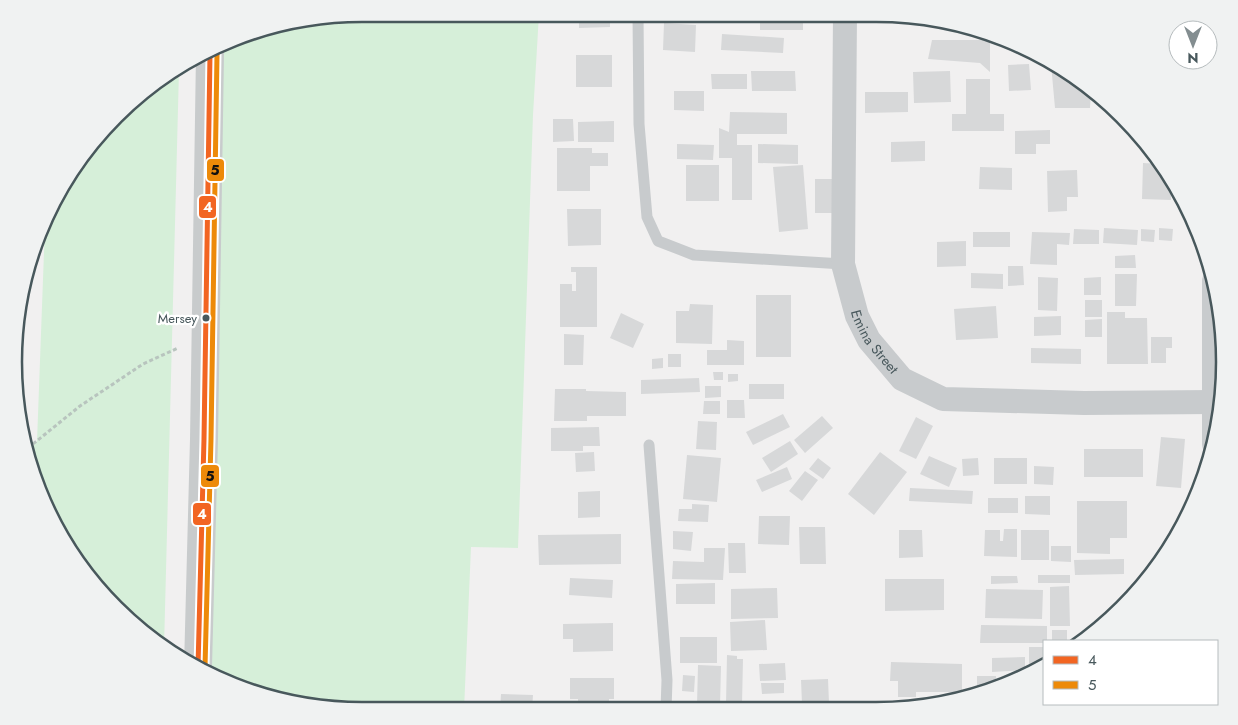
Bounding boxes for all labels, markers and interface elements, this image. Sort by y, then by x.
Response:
north arrow [1168,20,1218,70]
text: N [1187,48,1199,68]
line badge: 5 [206,158,225,182]
text: 5 [210,160,220,180]
line badge: 4 [198,195,217,219]
text: 4 [203,197,213,217]
street label: Emina Street [846,308,904,378]
place label: Mersey [158,309,197,328]
marker: Mersey [201,313,211,323]
line badge: 5 [200,464,220,488]
text: 5 [205,466,215,486]
line badge: 4 [192,502,212,526]
text: 4 [197,504,207,524]
legend [1043,640,1218,705]
text: 4 [1088,649,1097,671]
text: 5 [1088,674,1096,696]

